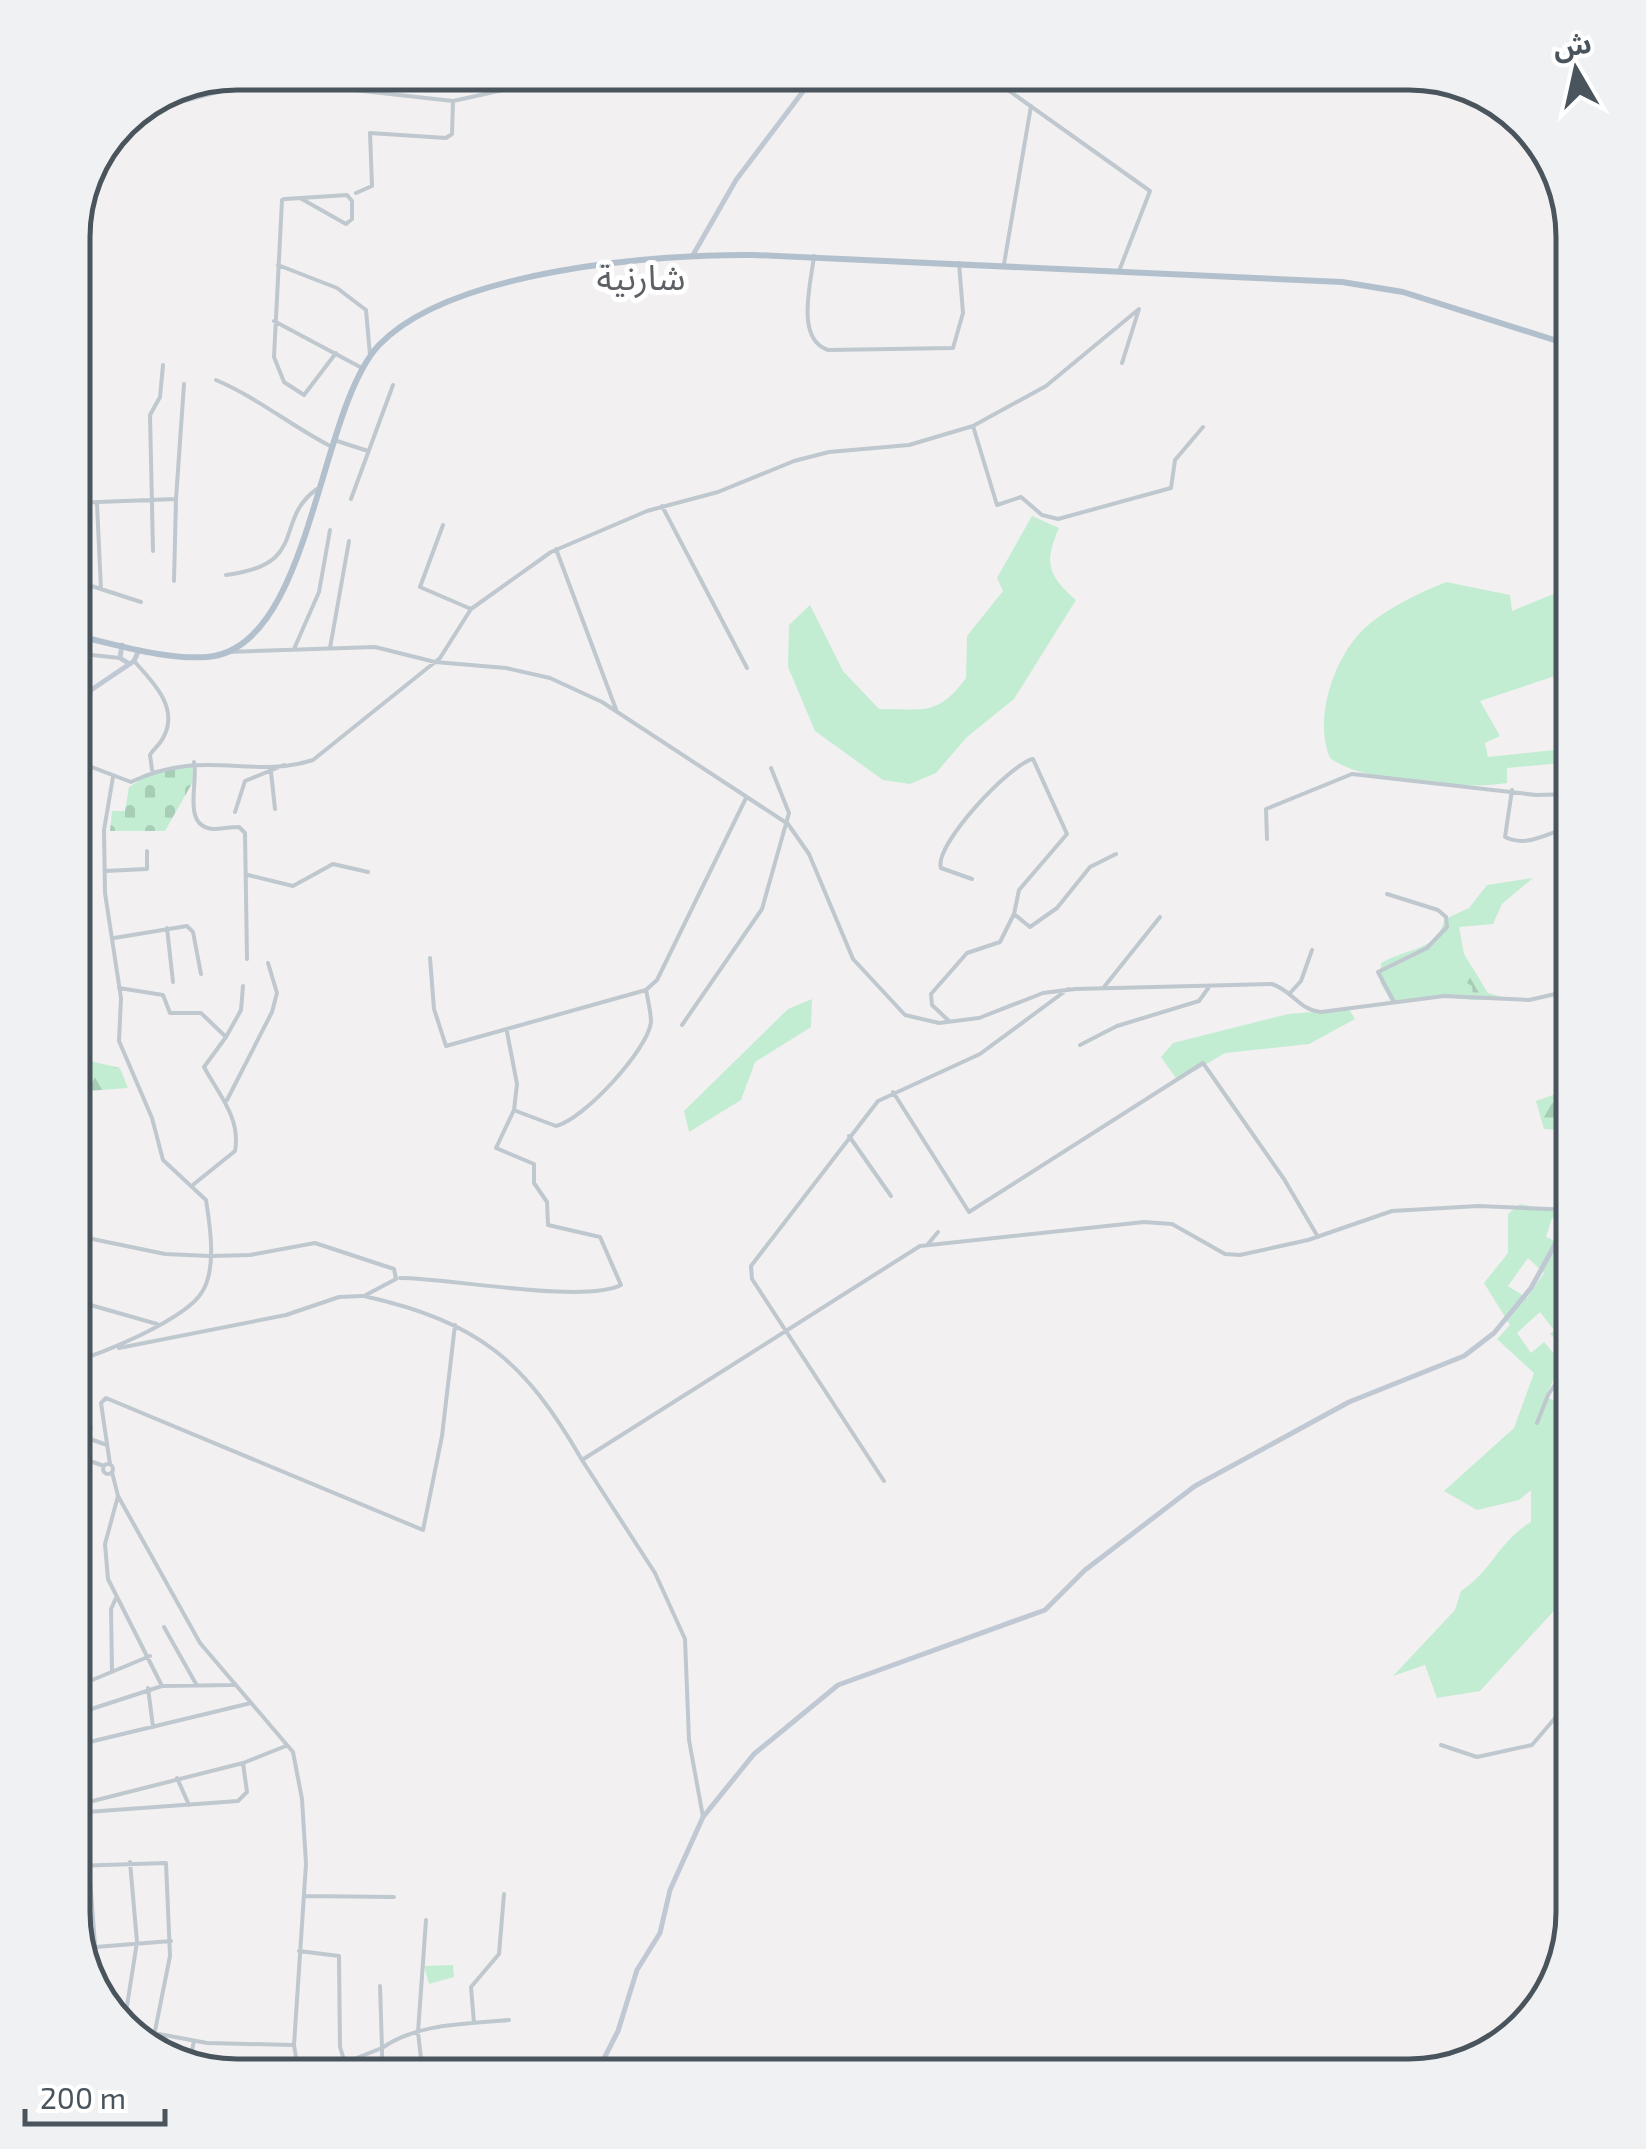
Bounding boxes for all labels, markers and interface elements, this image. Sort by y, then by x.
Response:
north arrow [1526,20,1626,120]
text: ش [1550,25,1594,64]
district label: شارنية [597,255,685,299]
scale bar [25,2064,165,2126]
text: 200 m [40,2079,126,2115]

